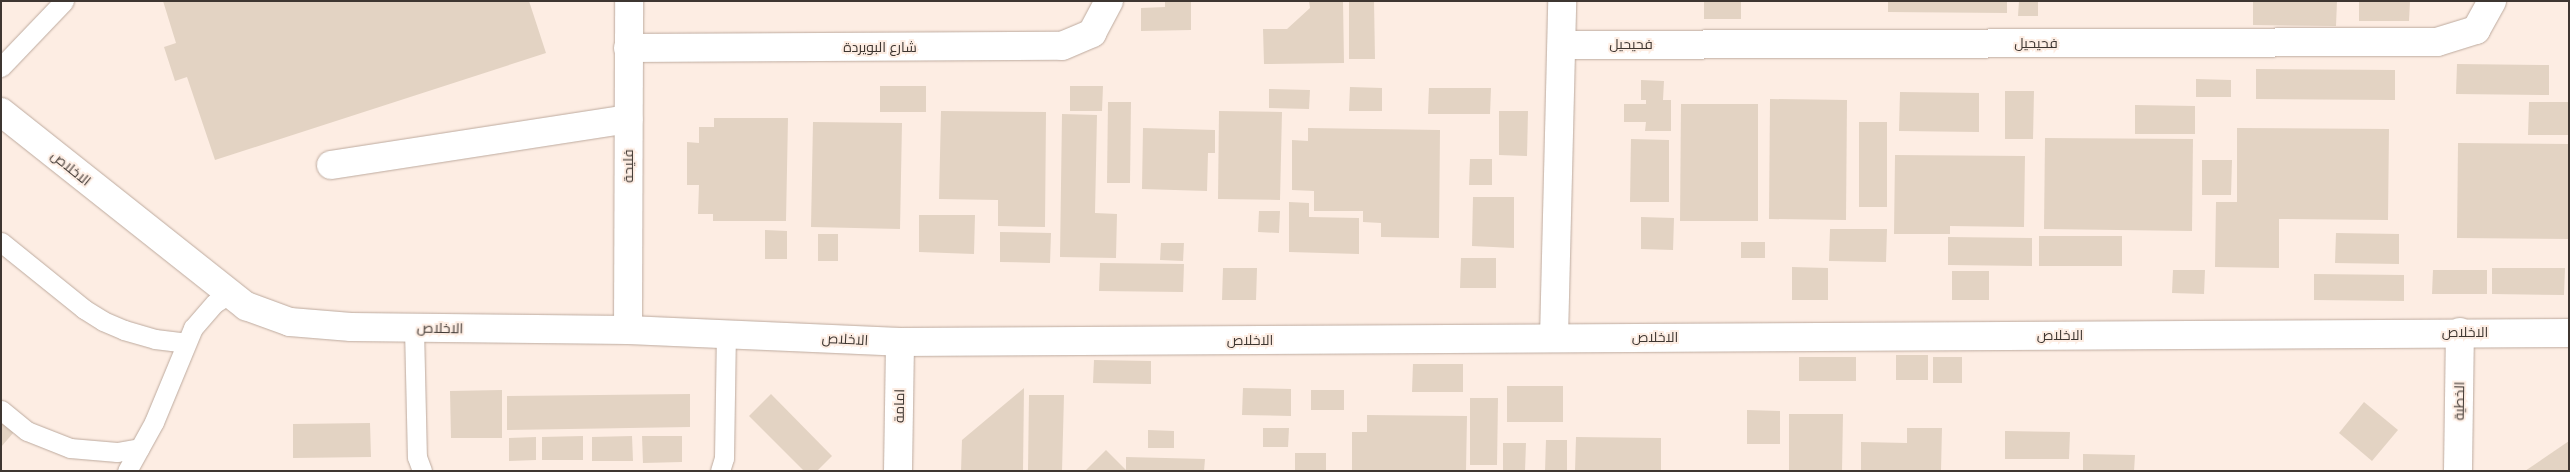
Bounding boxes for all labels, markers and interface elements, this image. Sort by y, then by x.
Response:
street label: فحيحيل [2014,35,2058,51]
street label: فحيحيل [1609,36,1653,52]
street label: شارع البويردة [843,39,917,55]
street label: الاخلاص [48,147,94,189]
street label: فليحة [620,149,636,183]
street label: الاخلاص [417,319,463,337]
street label: الاخلاص [2442,324,2488,340]
street label: الاخلاص [2037,327,2083,343]
street label: الاخلاص [821,329,869,349]
street label: الاخلاص [1632,329,1678,345]
street label: الاخلاص [1227,332,1273,348]
street label: الخطية [2450,381,2468,421]
street label: امامة [890,389,908,423]

